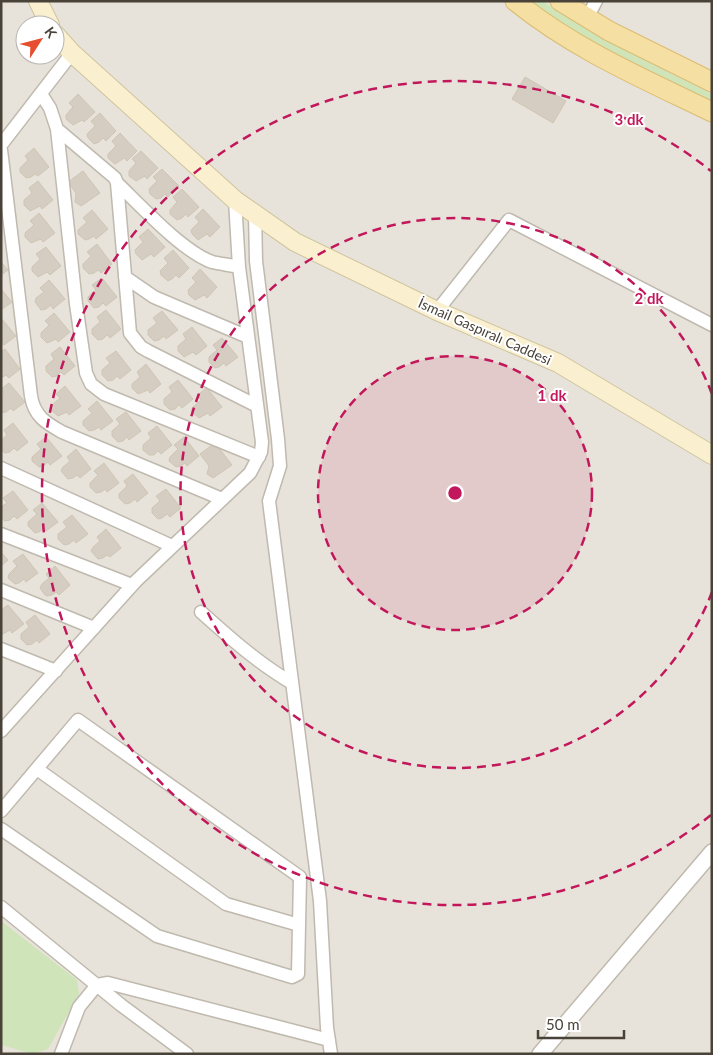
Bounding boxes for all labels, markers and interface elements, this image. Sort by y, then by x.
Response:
north arrow [15,15,65,65]
text: K [41,23,61,41]
text: 3 dk [615,110,644,128]
text: 2 dk [635,289,664,307]
street label: İsmail Gaspıralı Caddesi [416,294,554,368]
text: 1 dk [538,386,567,404]
centre of rings [446,484,464,502]
scale bar [538,1008,624,1040]
text: 50 m [546,1015,580,1033]

